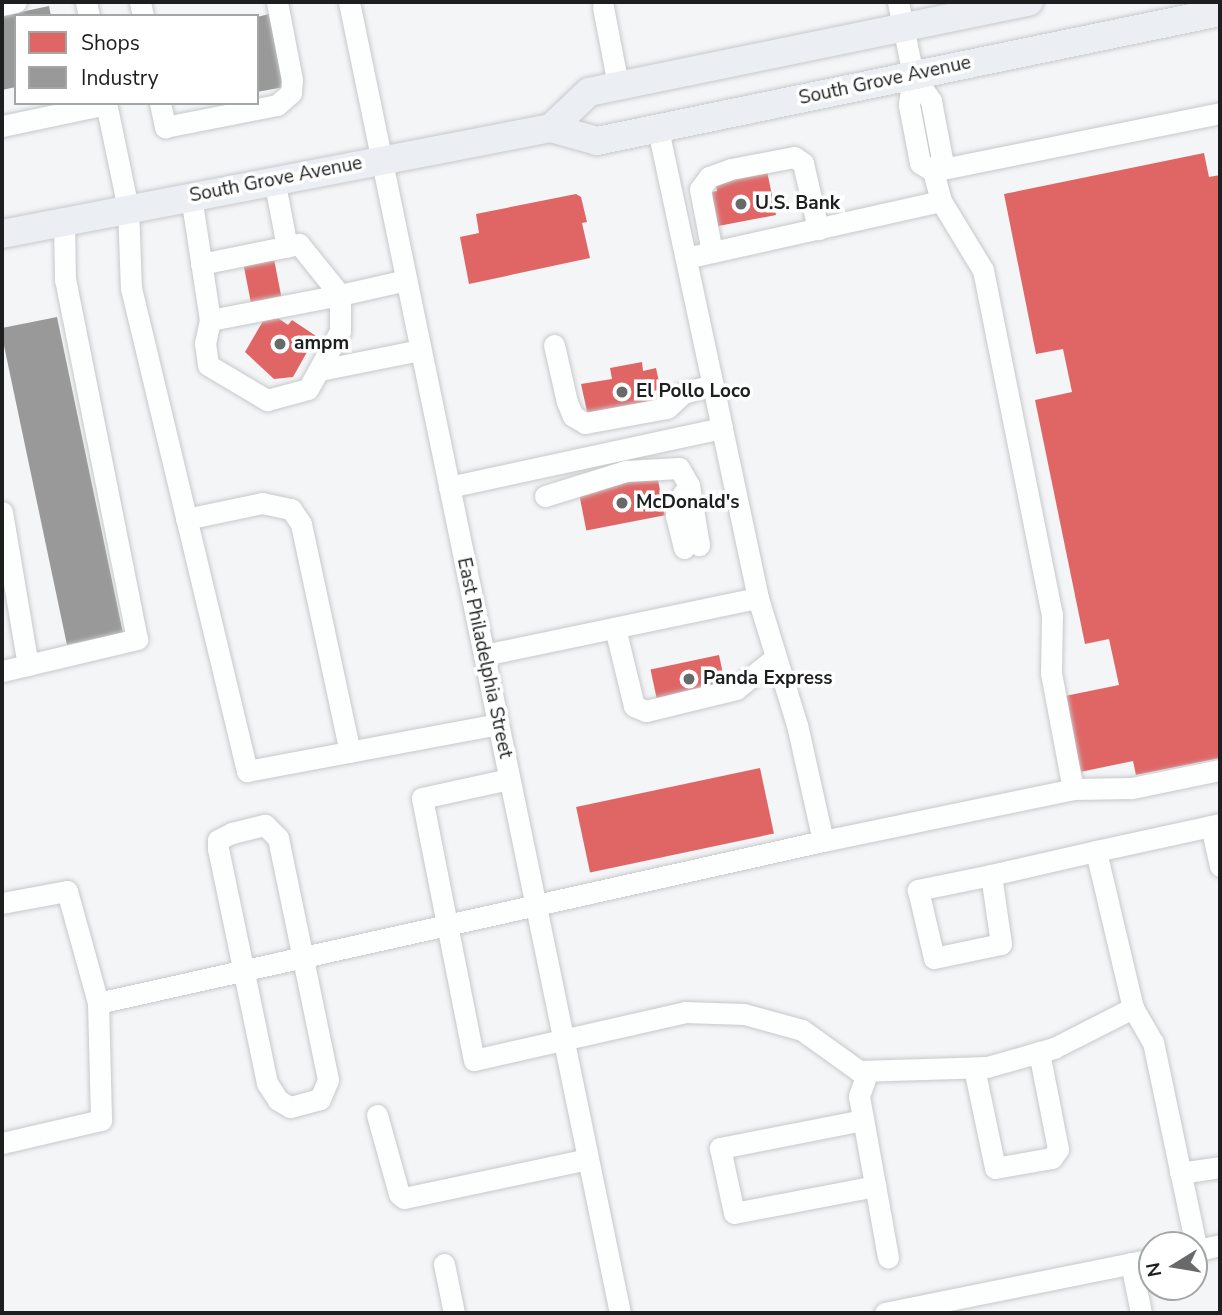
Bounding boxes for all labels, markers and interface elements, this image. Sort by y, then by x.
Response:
legend [14,14,259,105]
text: Shops [81,29,140,57]
street label: South Grove Avenue [797,52,973,110]
text: Industry [81,64,159,92]
street label: South Grove Avenue [188,152,364,208]
place label: U.S. Bank [755,193,840,215]
marker: U.S. Bank [733,196,749,212]
place label: ampm [294,333,349,355]
marker: ampm [272,336,288,352]
place label: El Pollo Loco [636,381,751,403]
marker: El Pollo Loco [614,384,630,400]
place label: McDonald's [636,492,740,514]
marker: McDonald's [614,495,630,511]
street label: East Philadelphia Street [452,556,516,760]
place label: Panda Express [703,668,833,690]
marker: Panda Express [681,671,697,687]
north arrow [1138,1231,1208,1301]
text: N [1140,1260,1168,1279]

